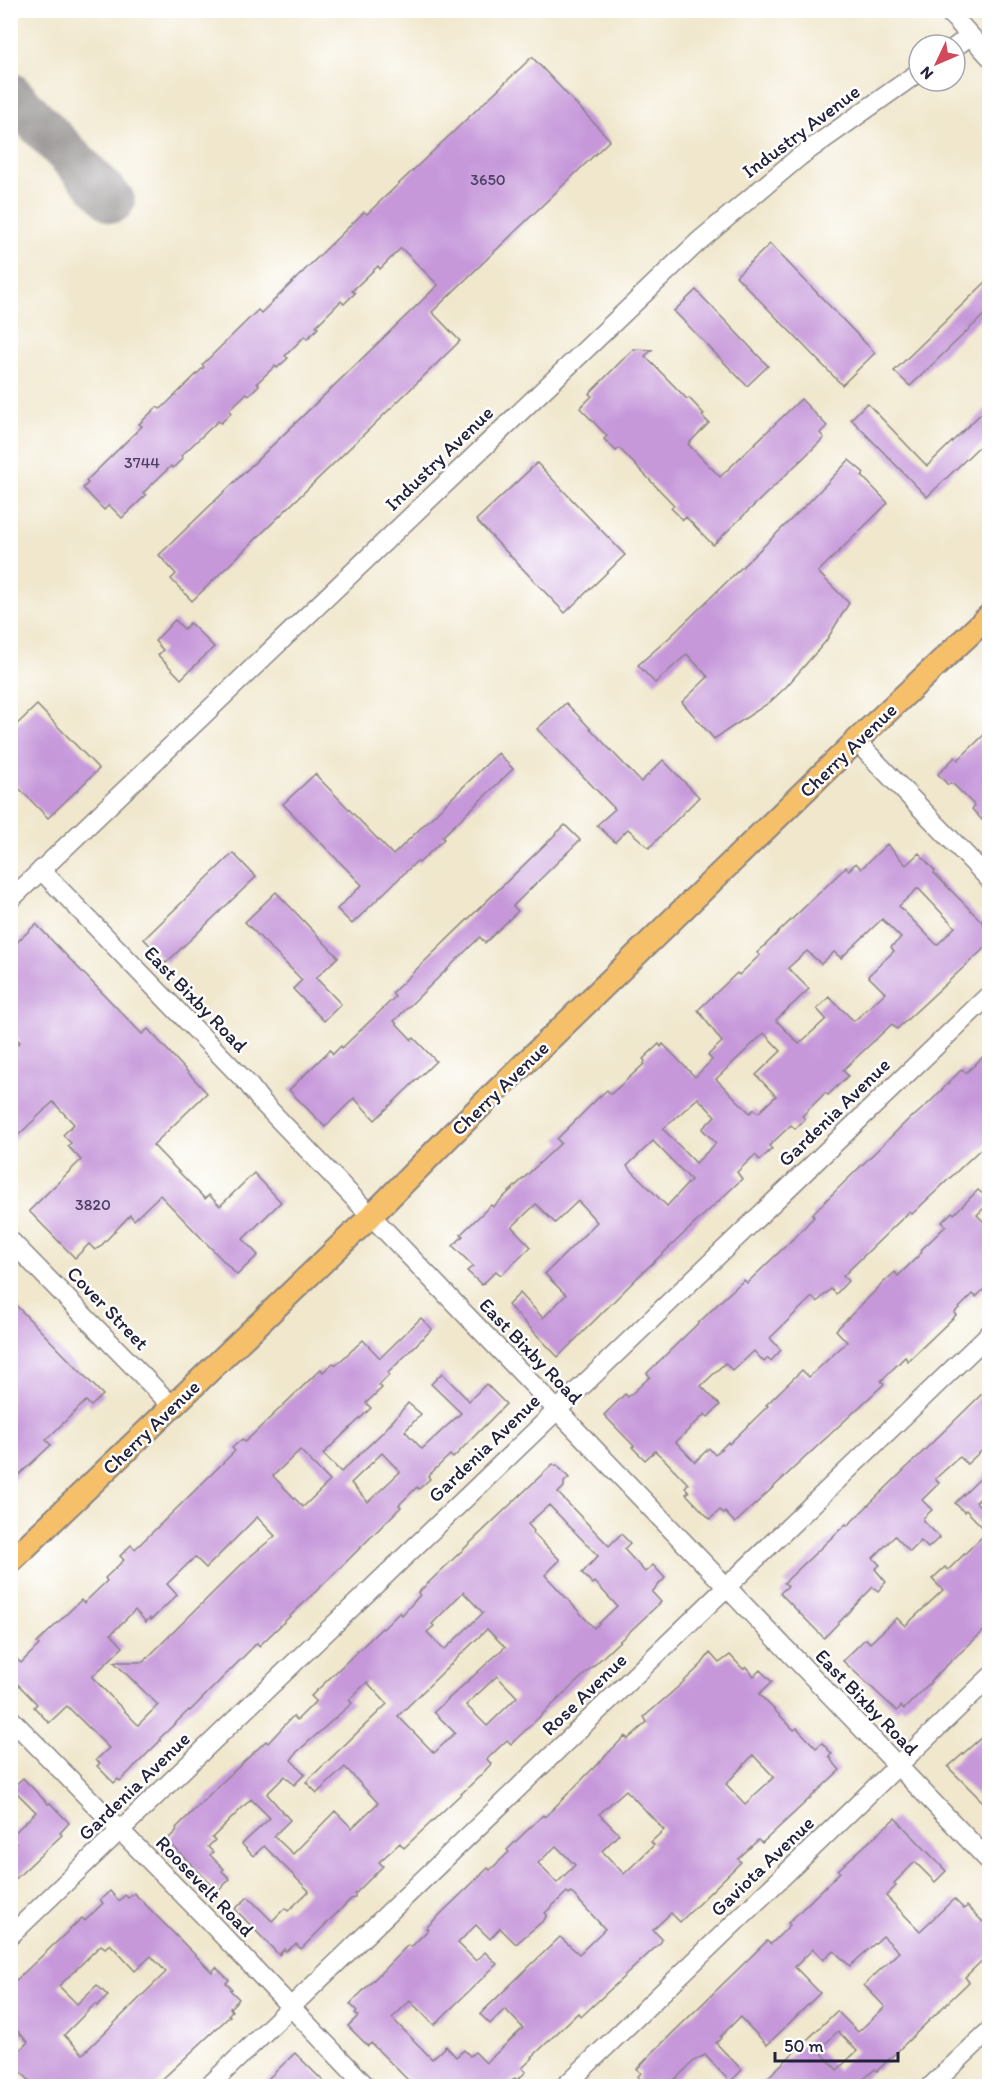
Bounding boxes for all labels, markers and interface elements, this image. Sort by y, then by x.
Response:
north arrow [907,33,967,93]
text: N [916,63,937,84]
street label: Industry Avenue [737,79,865,183]
house number: 3650 [470,170,506,189]
street label: Industry Avenue [380,400,498,516]
house number: 3744 [124,453,160,472]
street label: Cherry Avenue [794,698,902,802]
street label: East Bixby Road [139,941,253,1057]
street label: Cherry Avenue [446,1036,554,1140]
street label: Gardenia Avenue [773,1053,895,1171]
house number: 3820 [75,1195,111,1214]
street label: Cover Street [62,1261,154,1355]
street label: East Bixby Road [474,1293,588,1409]
street label: Cherry Avenue [97,1375,205,1479]
street label: Gardenia Avenue [423,1389,545,1507]
street label: East Bixby Road [810,1644,924,1760]
street label: Rose Avenue [537,1648,631,1740]
street label: Gardenia Avenue [73,1727,195,1845]
street label: Gaviota Avenue [705,1811,819,1921]
street label: Roosevelt Road [151,1831,259,1942]
scale bar [775,2025,898,2063]
text: 50 m [784,2035,824,2057]

